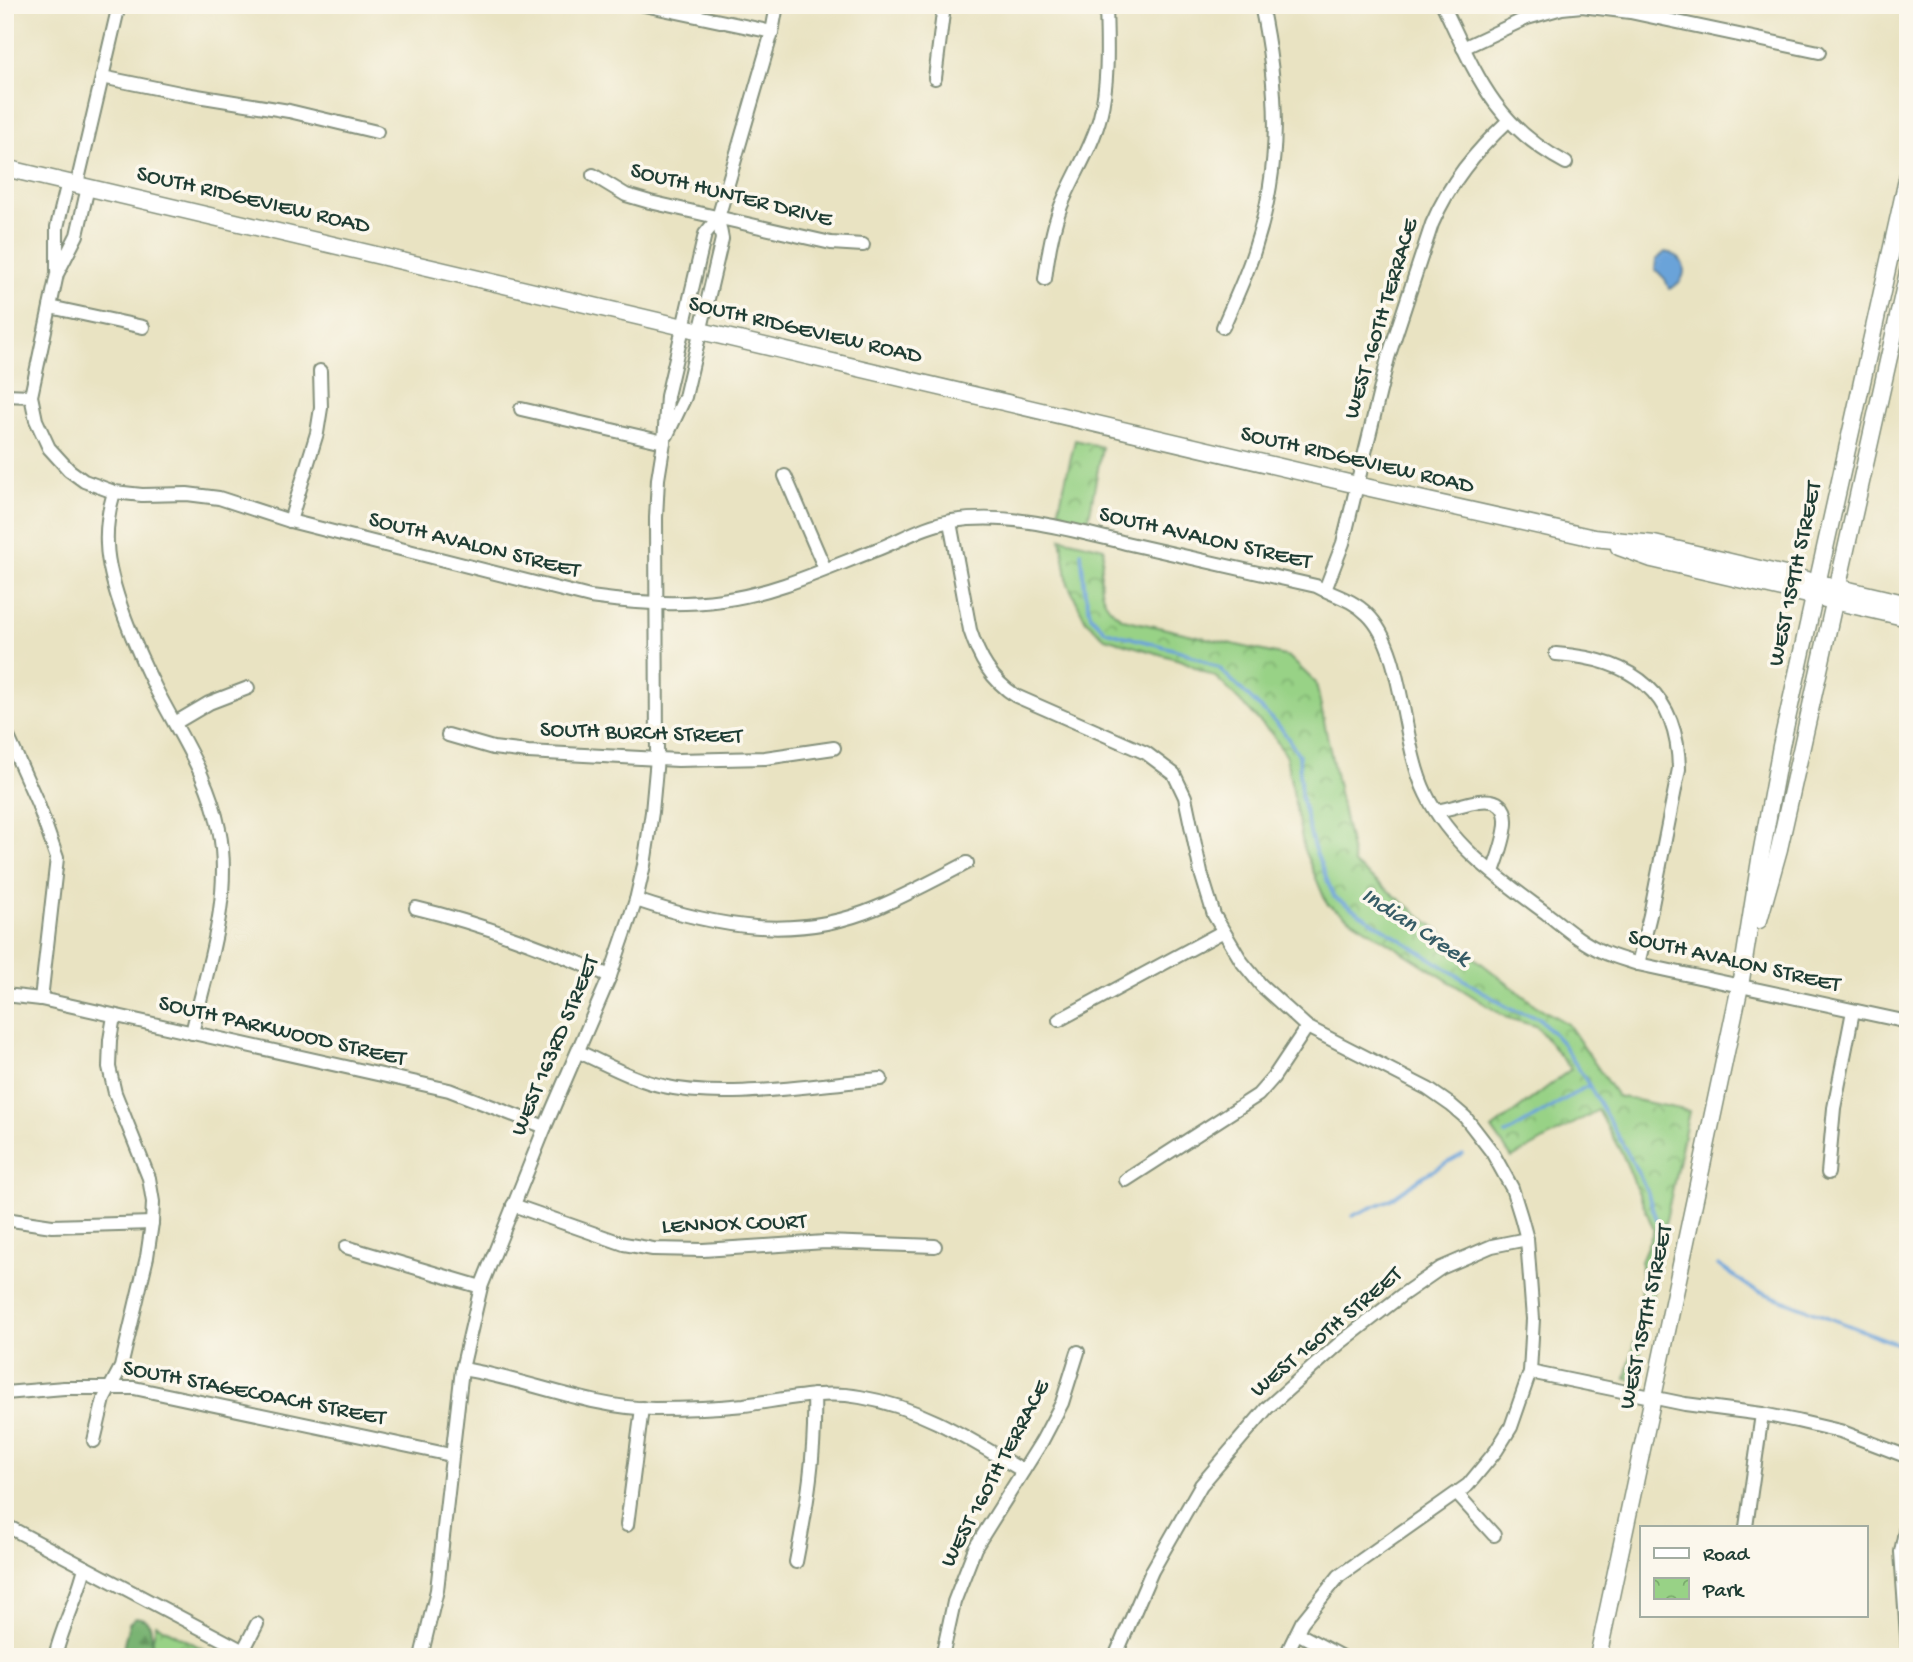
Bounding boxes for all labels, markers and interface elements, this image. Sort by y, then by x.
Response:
street label: SOUTH HUNTER DRIVE [627,158,836,235]
street label: SOUTH RIDGEVIEW ROAD [134,161,373,241]
street label: WEST 160TH TERRACE [1339,214,1426,422]
street label: SOUTH RIDGEVIEW ROAD [686,291,925,371]
street label: SOUTH RIDGEVIEW ROAD [1238,421,1477,501]
street label: WEST 159TH STREET [1763,478,1829,669]
street label: SOUTH AVALON STREET [1096,501,1315,577]
street label: SOUTH AVALON STREET [365,507,584,586]
street label: SOUTH BURCH STREET [539,717,744,751]
water label: Indian Creek [1355,882,1477,975]
street label: SOUTH AVALON STREET [1625,924,1844,1000]
street label: WEST 163RD STREET [506,951,607,1140]
street label: SOUTH PARKWOOD STREET [156,990,409,1074]
street label: LENNOX COURT [661,1209,808,1241]
street label: WEST 159TH STREET [1614,1221,1680,1412]
street label: WEST 160TH STREET [1246,1261,1409,1404]
street label: SOUTH STAGECOACH STREET [120,1355,389,1433]
street label: WEST 160TH TERRACE [935,1374,1058,1572]
legend [1640,1526,1868,1616]
text: Road [1703,1544,1751,1569]
text: Park [1702,1580,1746,1605]

